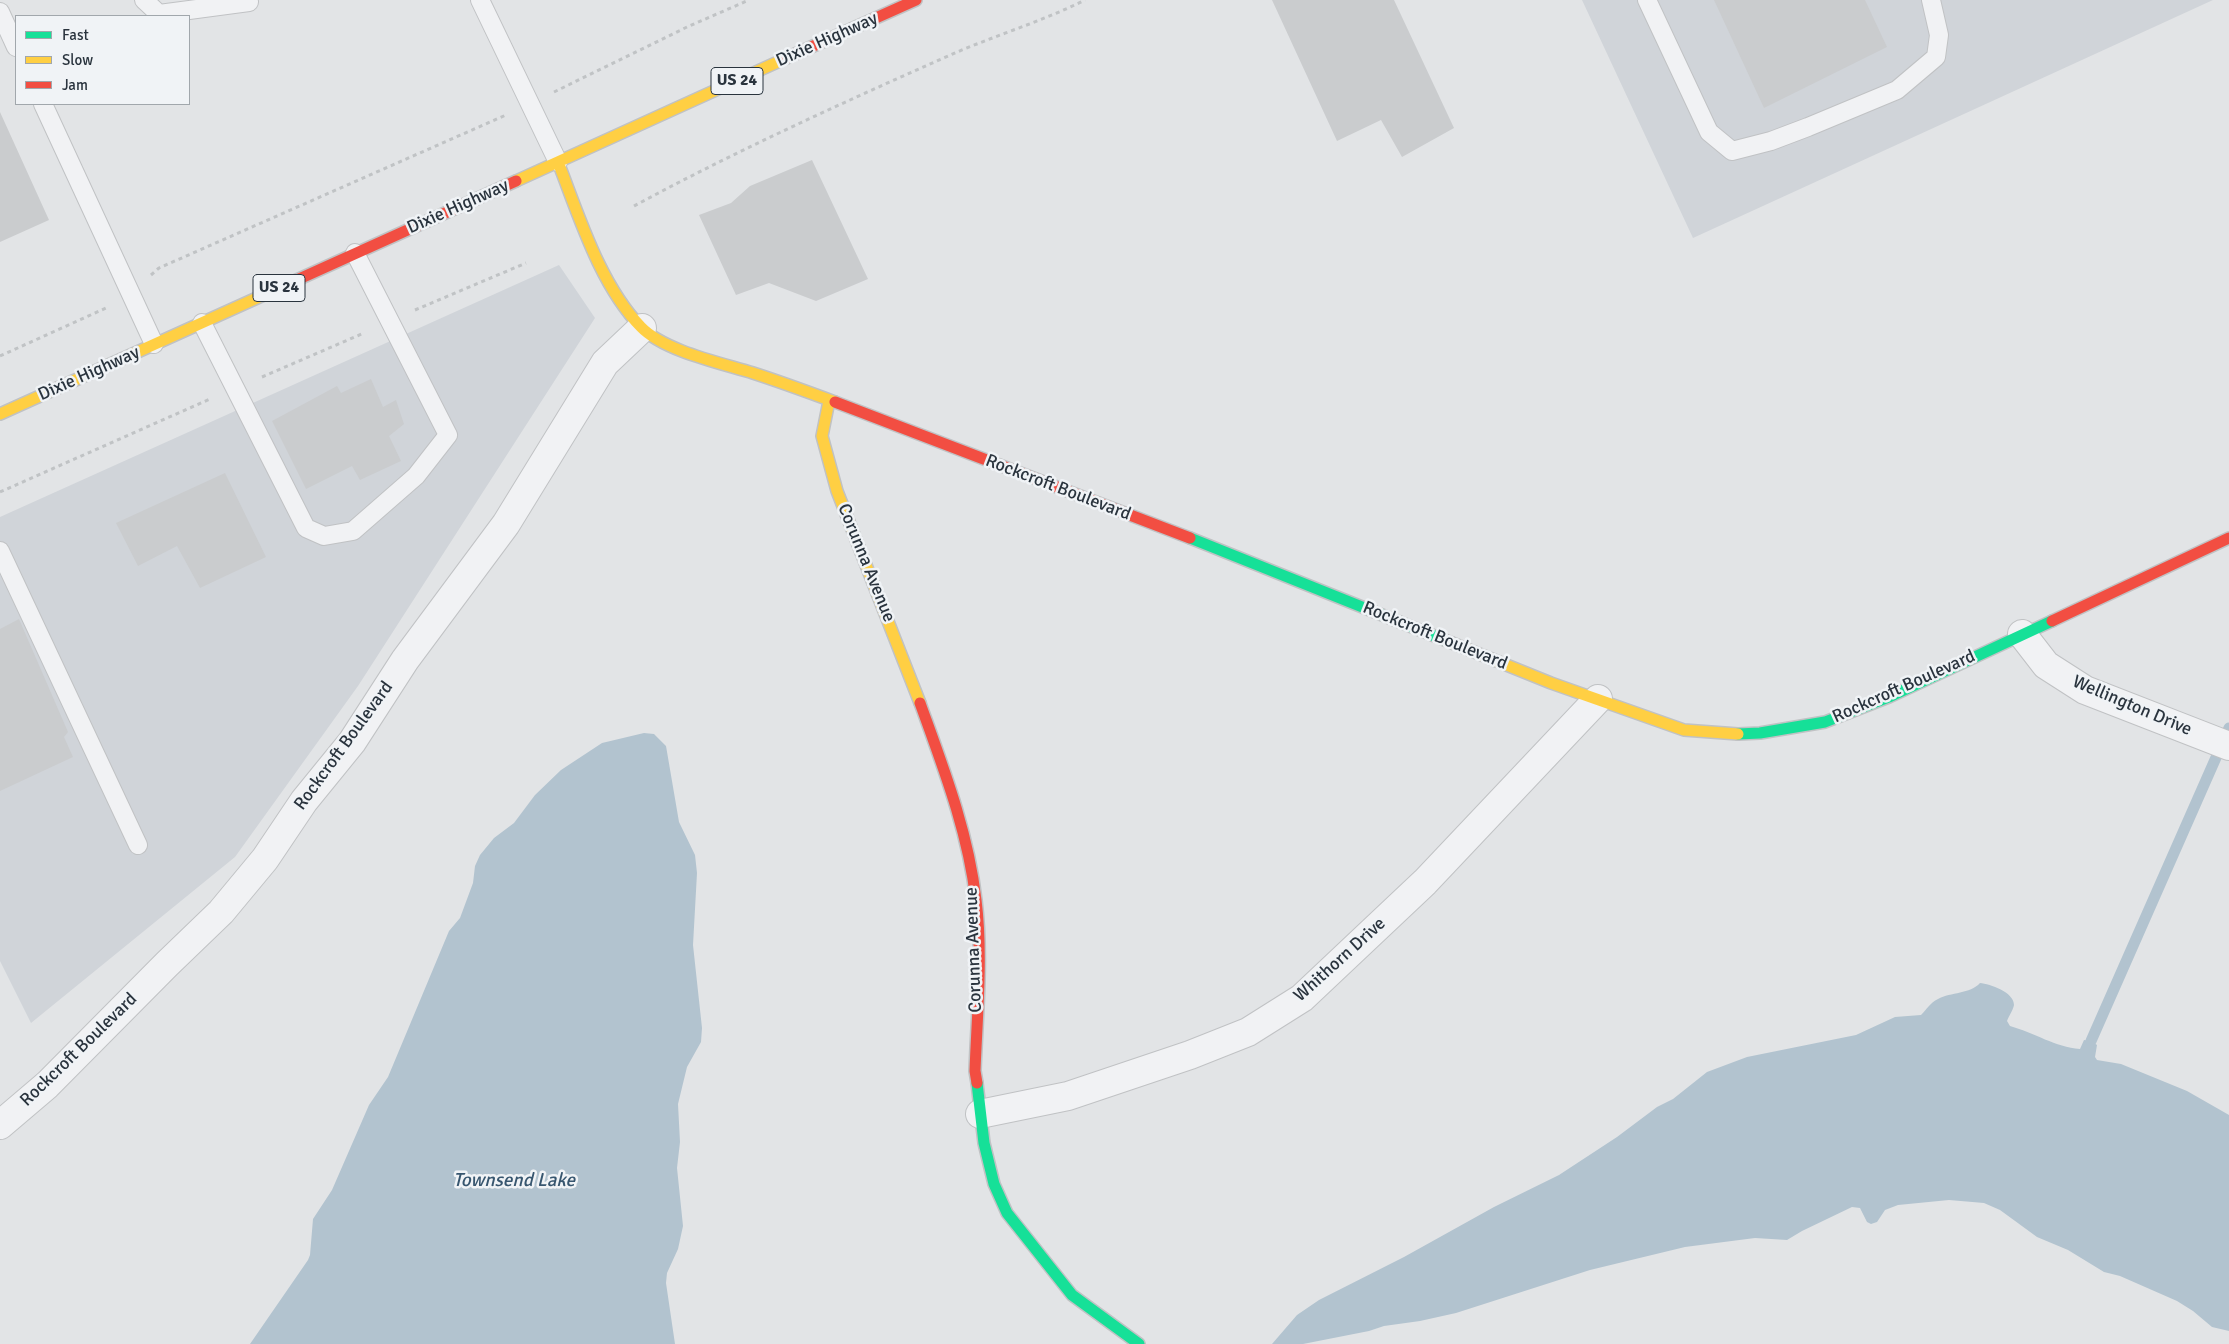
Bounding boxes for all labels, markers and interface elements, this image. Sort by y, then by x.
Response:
street label: Dixie Highway [773,8,881,72]
legend [15,15,190,105]
text: Fast [62,26,89,44]
text: Slow [62,51,93,69]
road number: US 24 [711,68,763,94]
text: Jam [62,76,88,94]
street label: Dixie Highway [404,175,512,239]
road number: US 24 [253,274,305,302]
street label: Dixie Highway [35,342,143,406]
street label: Rockcroft Boulevard [982,450,1134,526]
street label: Corunna Avenue [832,501,900,625]
street label: Rockcroft Boulevard [1360,597,1510,675]
street label: Rockcroft Boulevard [1829,646,1979,728]
street label: Wellington Drive [2069,671,2195,741]
street label: Rockcroft Boulevard [290,677,398,815]
street label: Corunna Avenue [961,887,987,1013]
street label: Whithorn Drive [1290,913,1390,1007]
street label: Rockcroft Boulevard [16,989,142,1111]
water label: Townsend Lake [453,1170,575,1192]

